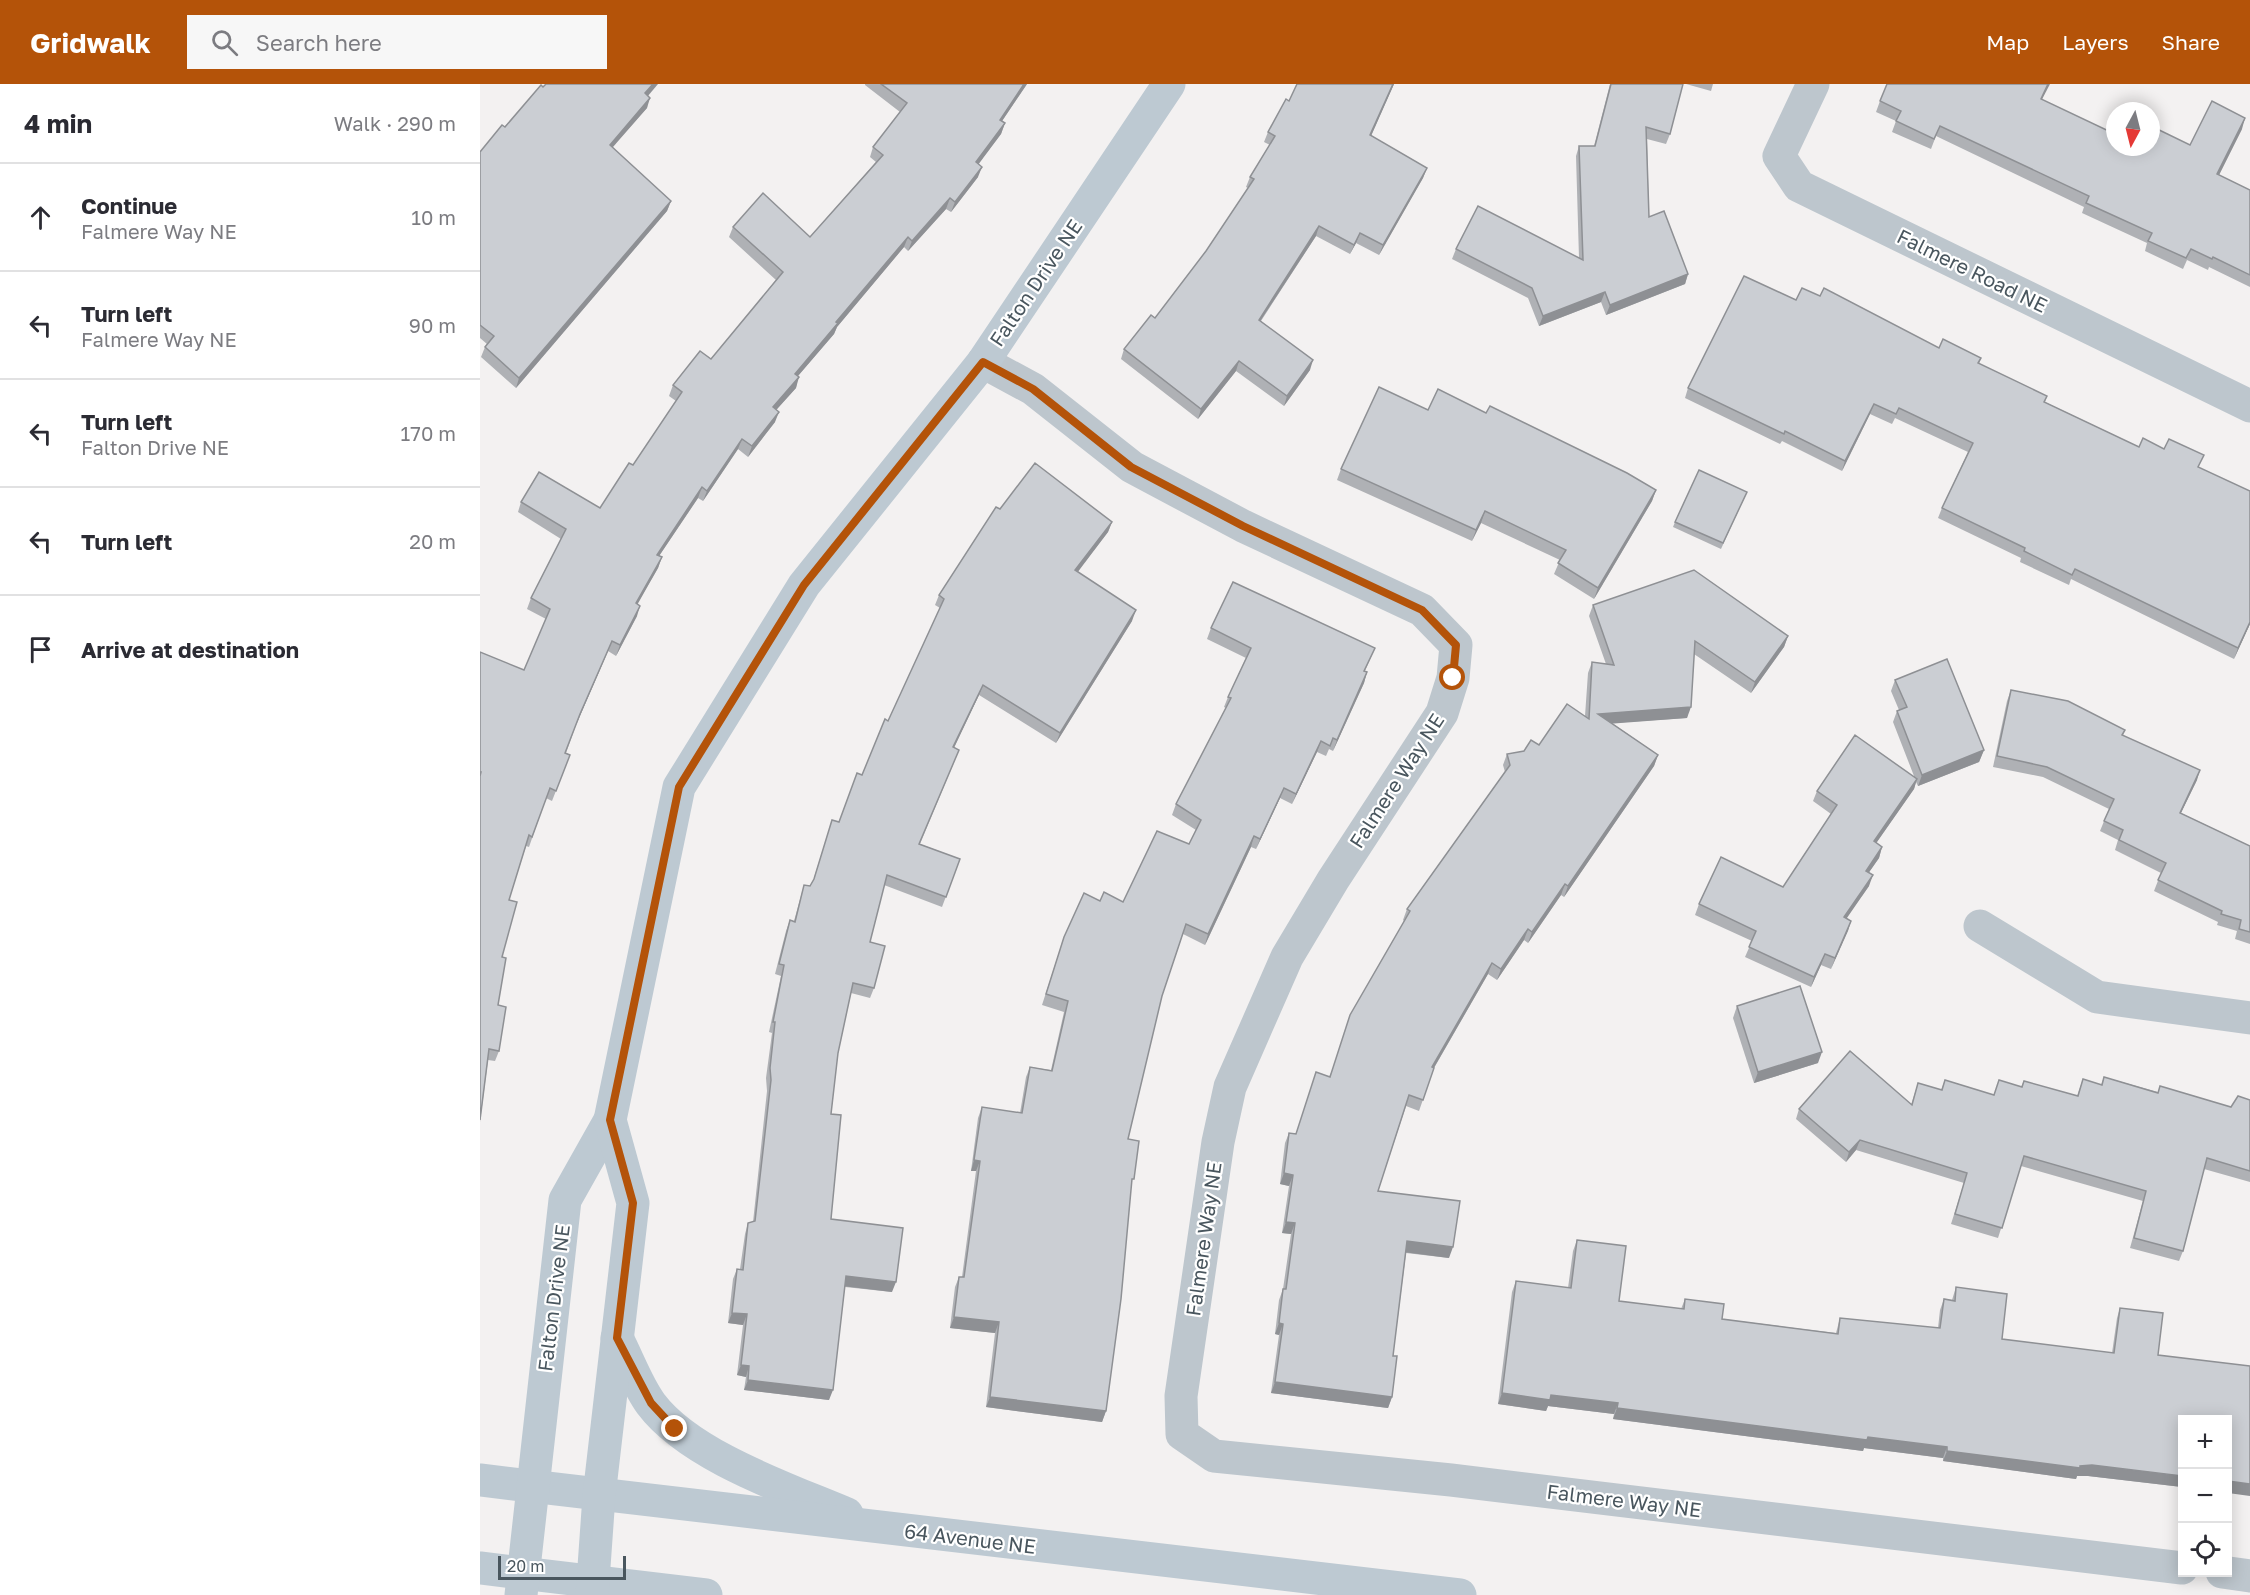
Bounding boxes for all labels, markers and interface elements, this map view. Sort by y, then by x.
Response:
search box [187,15,607,69]
text: Gridwalk [30,26,151,59]
icon: search [208,26,241,59]
text: Search here [256,29,382,56]
text: Map [1986,29,2029,55]
text: Layers [2062,29,2129,55]
text: Share [2162,29,2220,55]
north arrow [2106,102,2160,156]
text: 4 min [24,108,92,139]
text: Walk · 290 m [334,111,456,135]
text: Continue [81,192,177,219]
icon: ahead [24,201,57,234]
text: 10 m [411,205,456,229]
street label: Falton Drive NE [984,214,1087,351]
text: Falmere Way NE [81,219,237,243]
street label: Falmere Road NE [1893,223,2051,317]
text: Turn left [81,300,172,327]
icon: left [24,309,57,342]
text: 90 m [409,313,456,337]
text: Falmere Way NE [81,327,237,351]
text: Turn left [81,408,172,435]
icon: left [24,417,57,450]
text: 170 m [401,421,456,445]
text: Falton Drive NE [81,435,229,459]
icon: left [24,525,57,558]
text: Turn left [81,528,172,555]
text: 20 m [409,529,456,553]
icon: arrive [24,633,57,666]
text: Arrive at destination [81,636,299,663]
route start [1439,664,1465,690]
street label: Falmere Way NE [1344,709,1449,852]
street label: Falmere Way NE [1180,1160,1226,1318]
street label: Falton Drive NE [532,1223,574,1373]
route end [661,1415,687,1441]
map controls [2178,1415,2232,1577]
button: + [2178,1415,2232,1469]
button: − [2178,1469,2232,1523]
street label: Falmere Way NE [1545,1479,1703,1521]
street label: 64 Avenue NE [903,1518,1037,1558]
button: locate [2178,1523,2232,1577]
scale bar [498,1553,626,1580]
text: 20 m [507,1556,544,1576]

